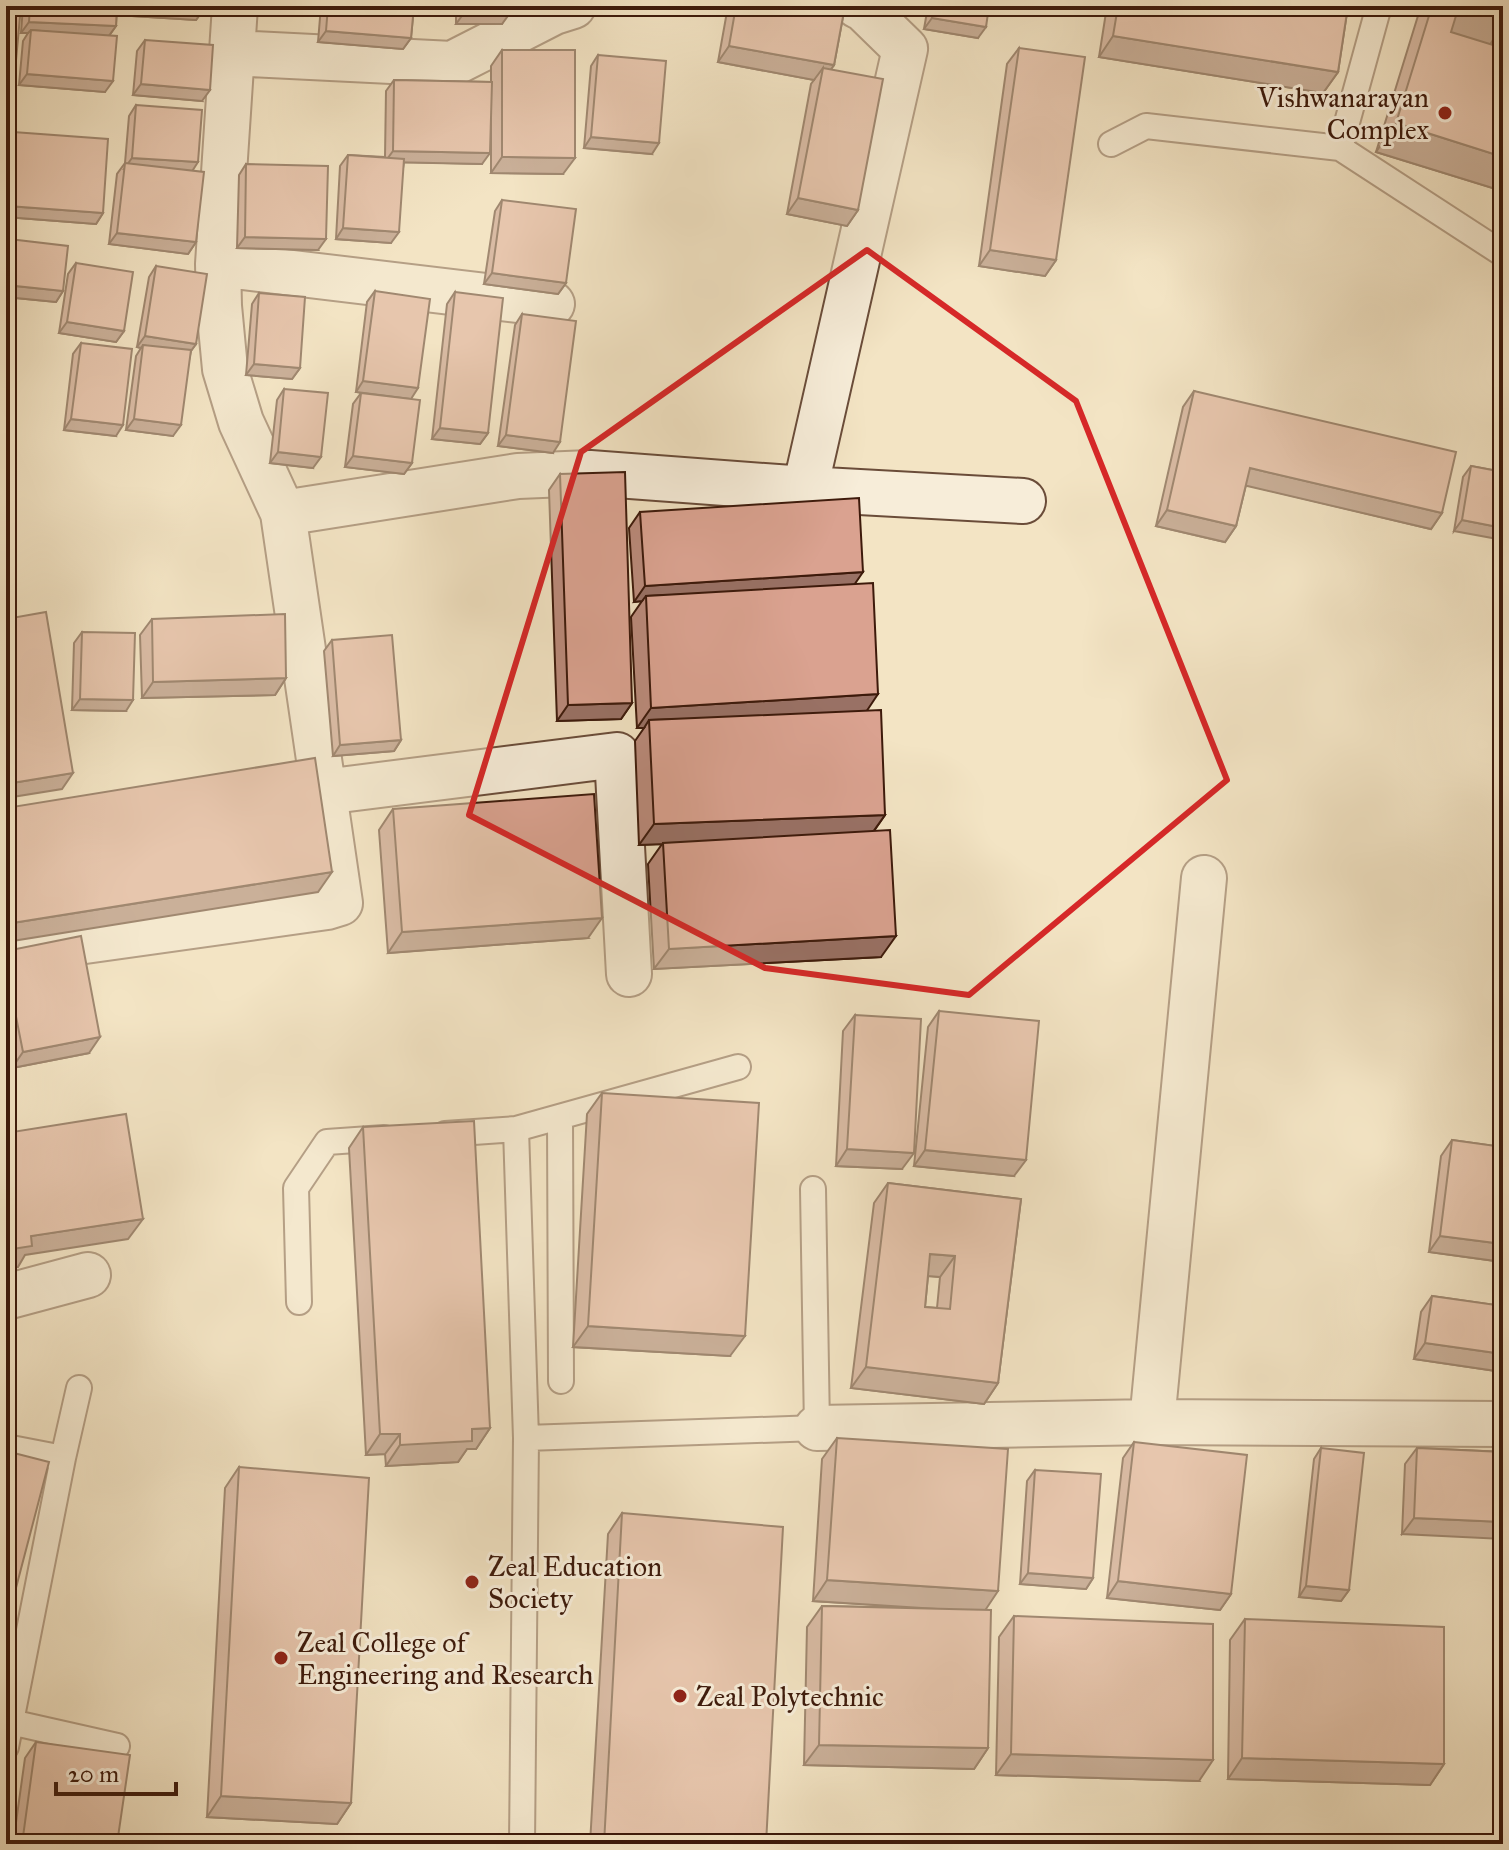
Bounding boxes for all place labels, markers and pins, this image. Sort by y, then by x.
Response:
place label: Vishwanarayan Complex [1256,80,1430,147]
marker: Vishwanarayan Complex [1436,104,1454,122]
place label: Zeal Education Society [488,1549,662,1616]
marker: Zeal Education Society [463,1573,481,1591]
place label: Zeal College of Engineering and Research [297,1625,594,1692]
marker: Zeal College of Engineering and Research [272,1649,290,1667]
place label: Zeal Polytechnic [696,1679,884,1714]
marker: Zeal Polytechnic [671,1687,689,1705]

